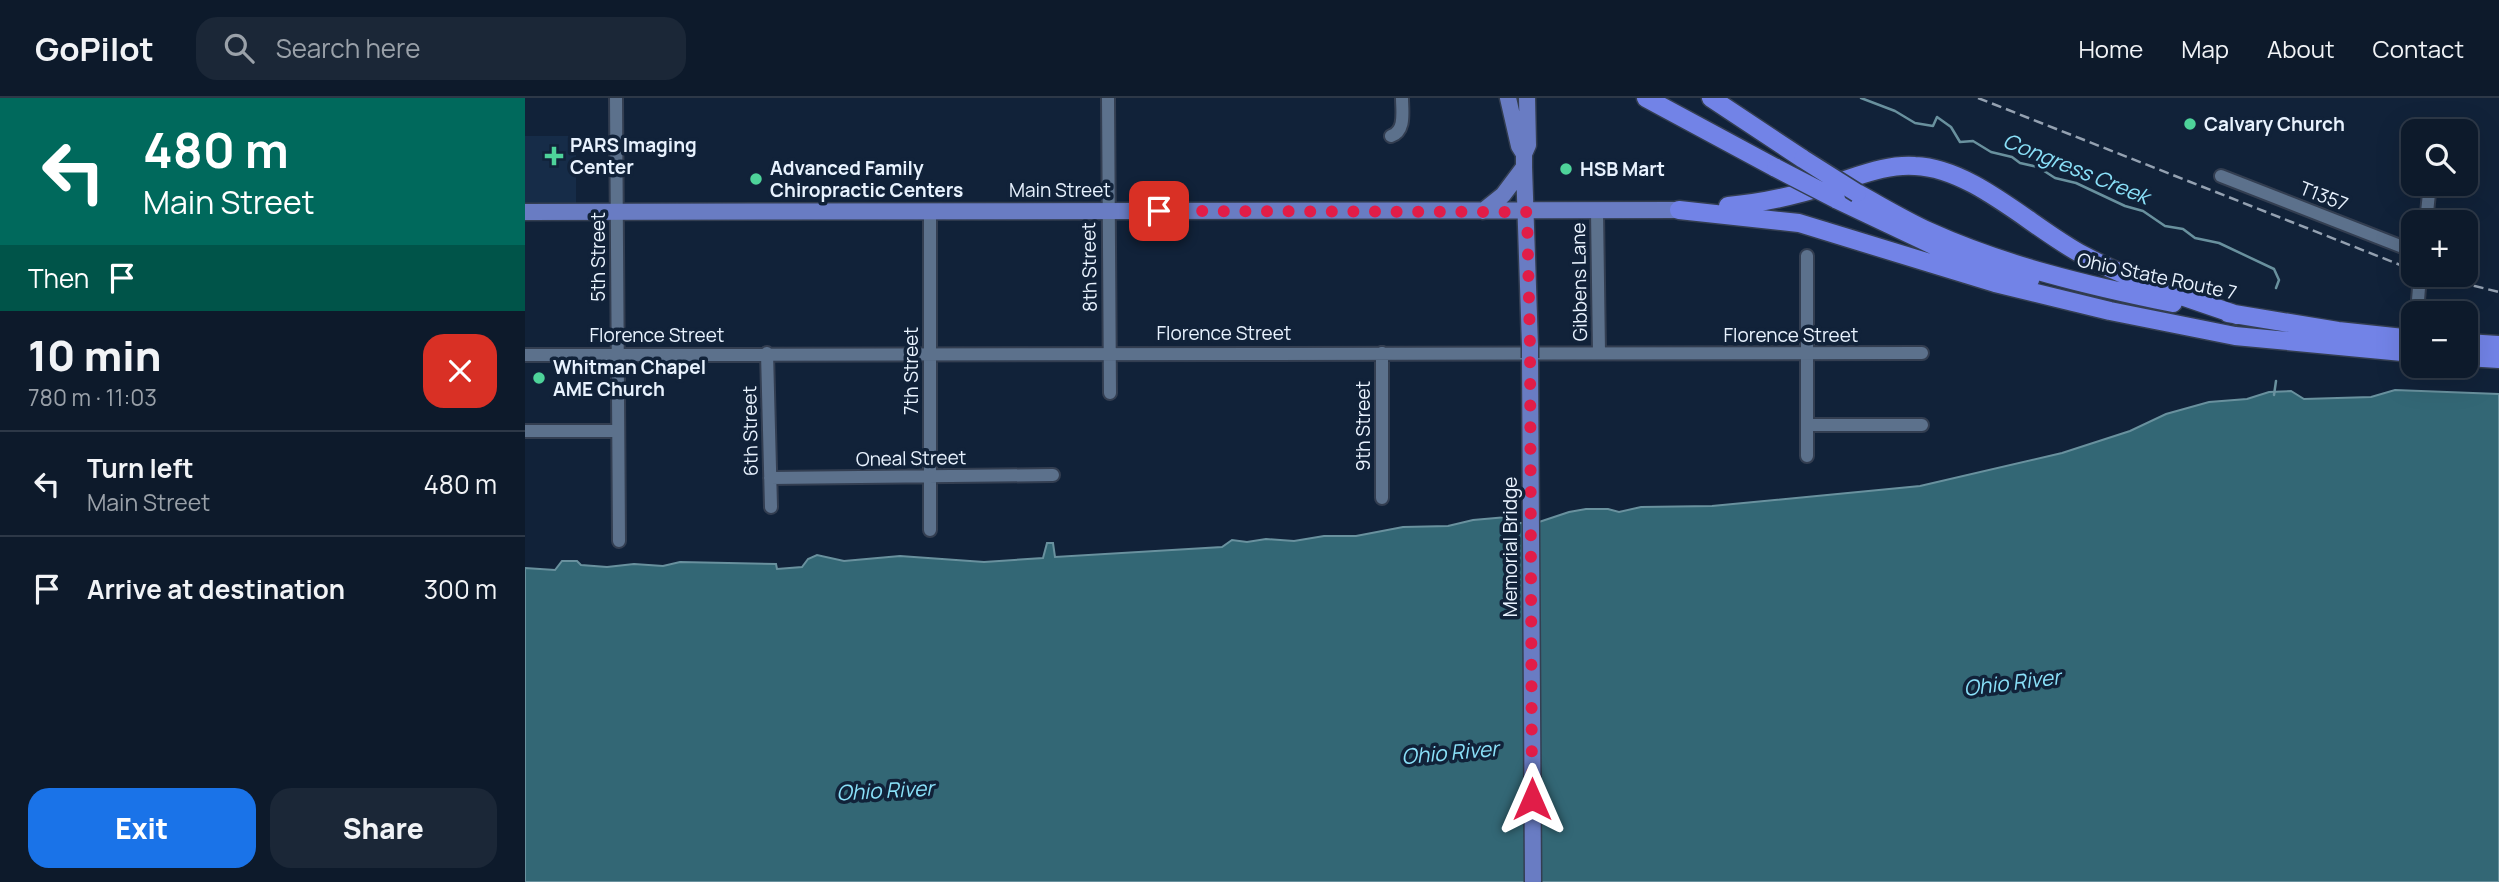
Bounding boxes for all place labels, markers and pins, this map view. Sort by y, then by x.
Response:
place label: Calvary Church [2204,111,2345,137]
marker: Calvary Church [2182,116,2198,132]
place label: PARS Imaging Center [570,132,697,180]
marker: PARS Imaging Center [544,146,564,166]
place label: Advanced Family Chiropractic Centers [770,155,963,203]
place label: HSB Mart [1580,156,1665,182]
marker: HSB Mart [1558,161,1574,177]
marker: Advanced Family Chiropractic Centers [748,171,764,187]
pin [1129,181,1189,241]
place label: Whitman Chapel AME Church [553,354,706,402]
marker: Whitman Chapel AME Church [531,370,547,386]

